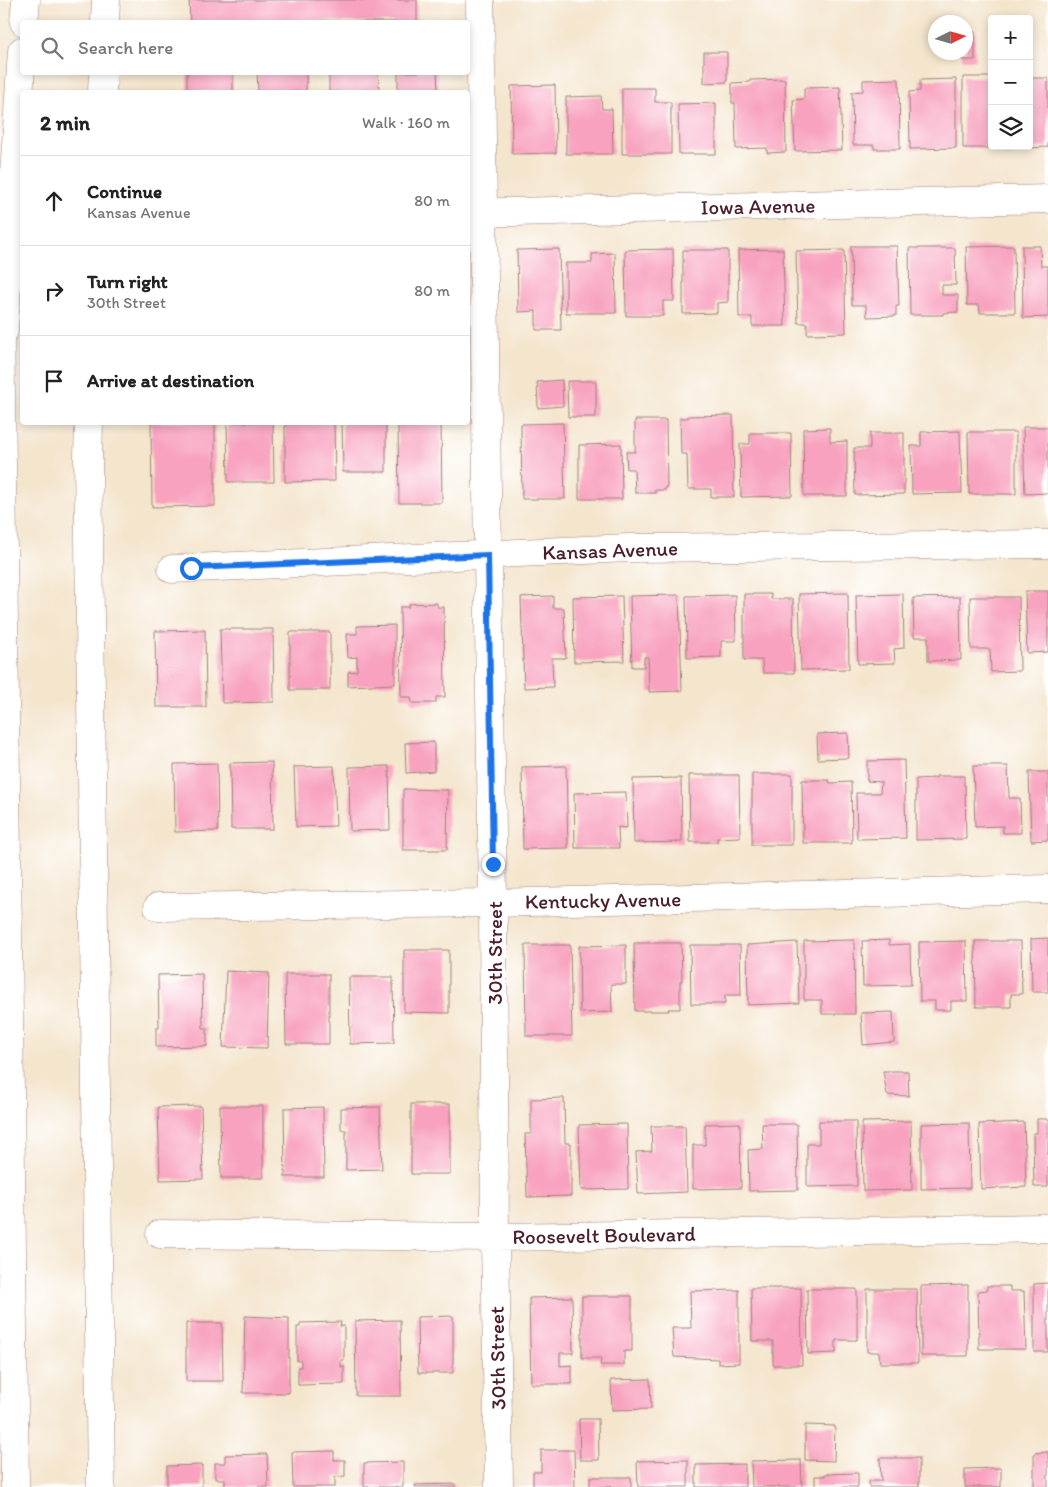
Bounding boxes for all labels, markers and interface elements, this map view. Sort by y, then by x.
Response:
north arrow [928,15,973,60]
map controls [988,15,1033,150]
button: + [988,15,1033,60]
search box [20,20,470,75]
icon: search [38,34,66,62]
text: Search here [78,36,173,59]
button: − [988,60,1033,105]
button: layers [988,105,1033,150]
text: 2 min [40,110,90,135]
text: Walk · 160 m [362,113,450,132]
text: Continue [87,180,162,203]
icon: ahead [40,187,68,215]
text: 80 m [414,191,450,210]
street label: Iowa Avenue [700,193,816,219]
text: Kansas Avenue [87,203,191,222]
text: Turn right [87,270,168,293]
icon: right [40,277,68,305]
text: 80 m [414,281,450,300]
text: 30th Street [87,293,166,312]
icon: arrive [40,367,68,395]
text: Arrive at destination [87,369,254,392]
street label: Kansas Avenue [542,535,678,565]
route start [180,557,203,580]
route end [482,853,505,876]
street label: Kentucky Avenue [525,886,681,914]
street label: 30th Street [482,901,507,1005]
street label: Roosevelt Boulevard [512,1221,696,1249]
street label: 30th Street [484,1306,510,1410]

